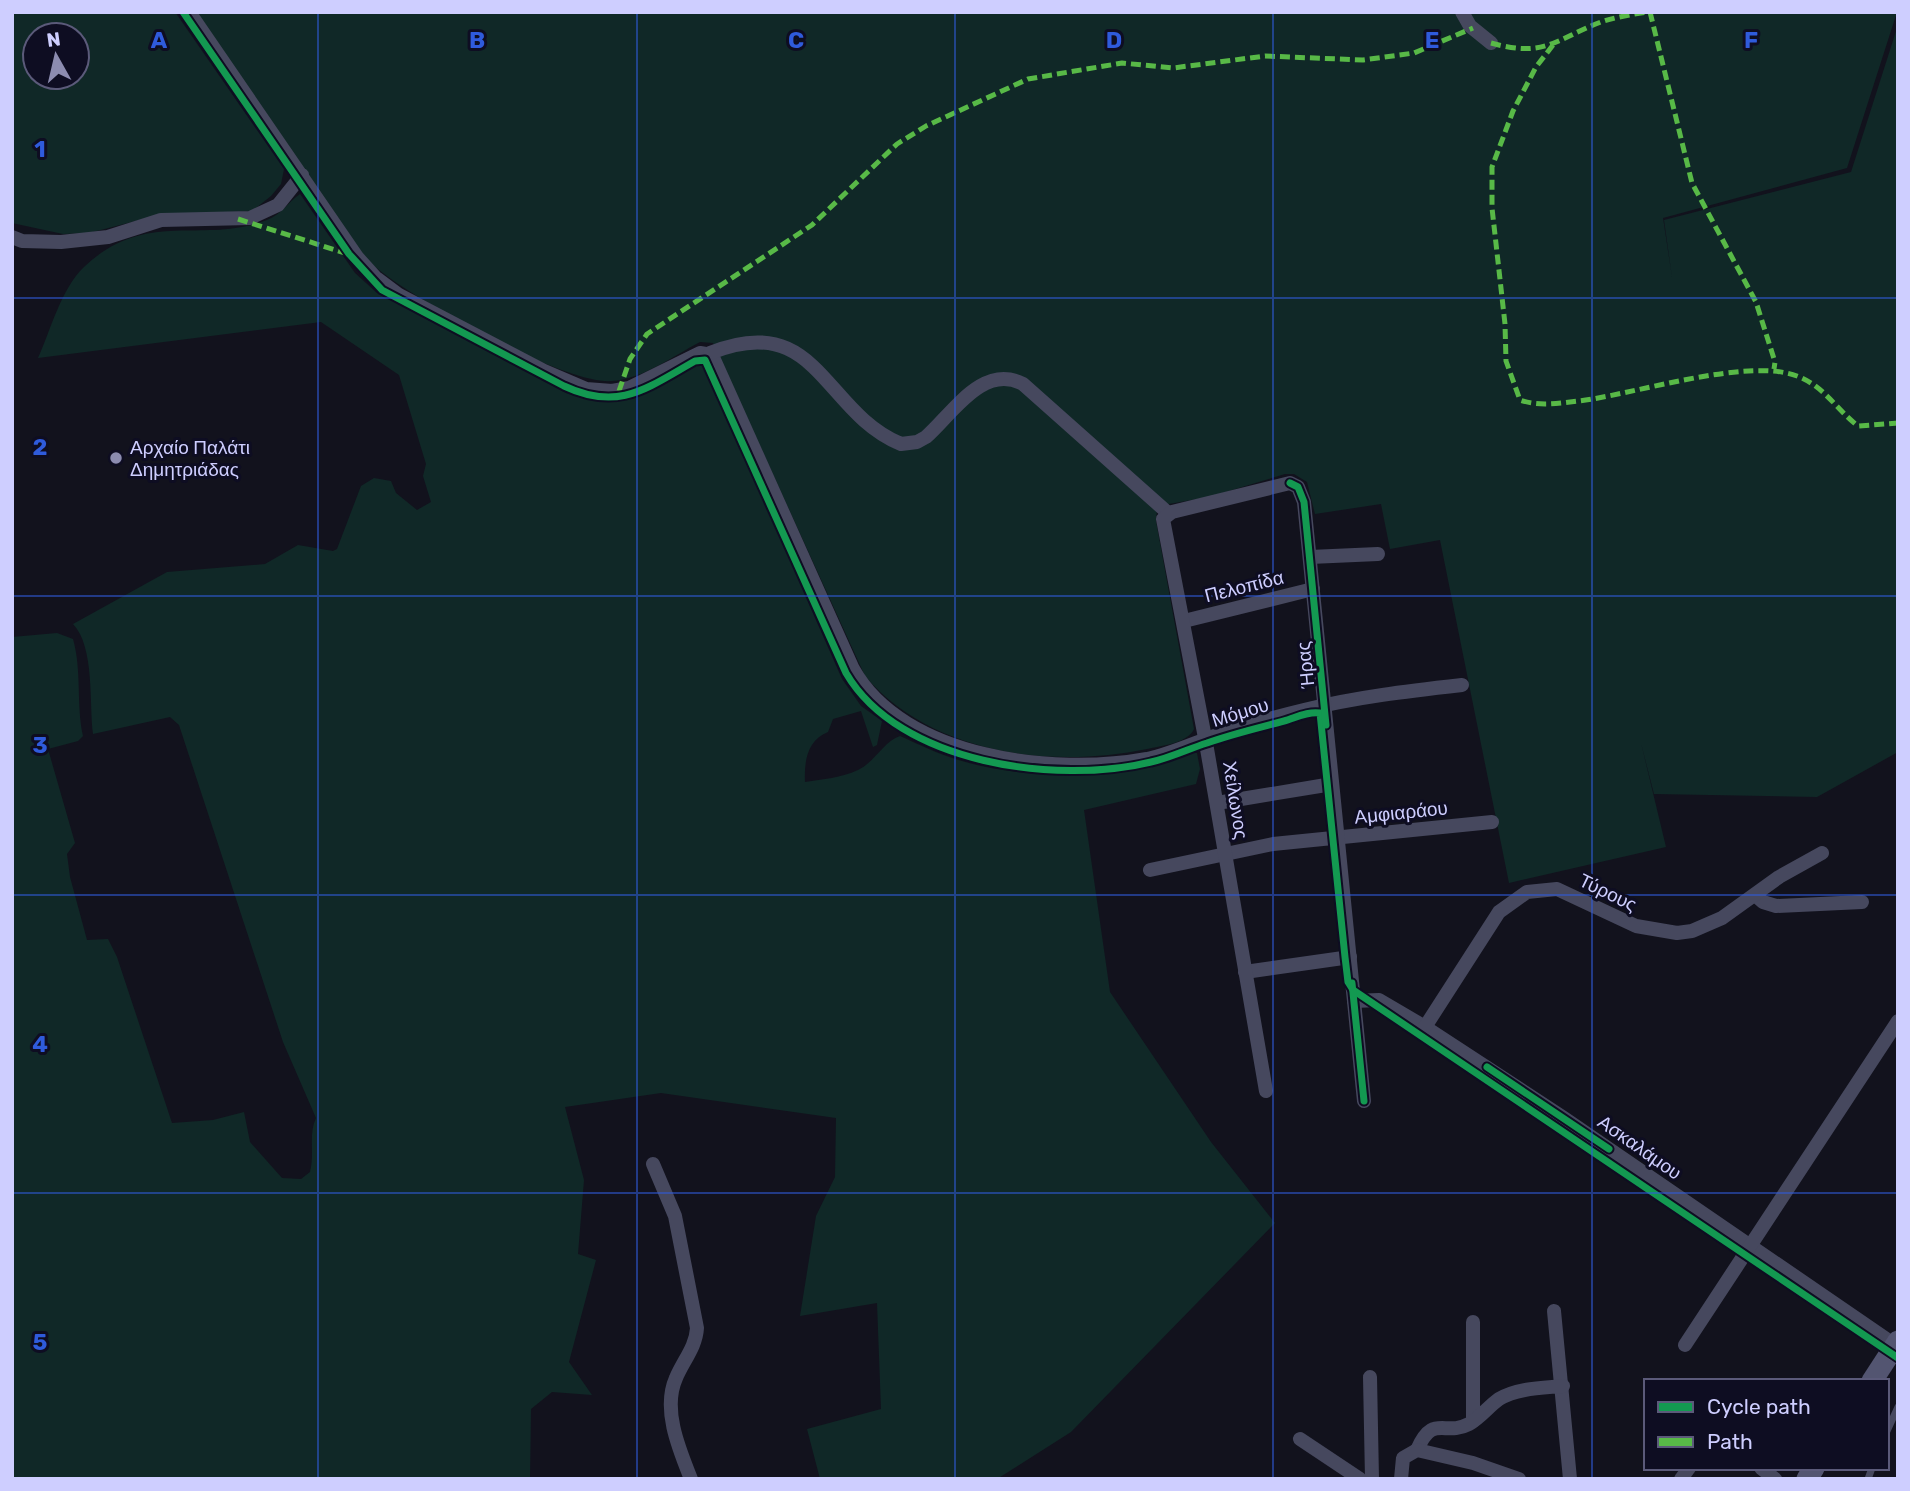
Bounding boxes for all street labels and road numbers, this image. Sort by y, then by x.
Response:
street label: Πελοπίδα [1202,566,1286,607]
street label: Ήρας [1292,640,1319,690]
street label: Μόμου [1209,693,1271,732]
street label: Χείλωνος [1218,759,1253,841]
street label: Αμφιαράου [1353,796,1449,829]
street label: Τύρους [1575,869,1640,916]
street label: Ασκαλάμου [1593,1110,1686,1185]

